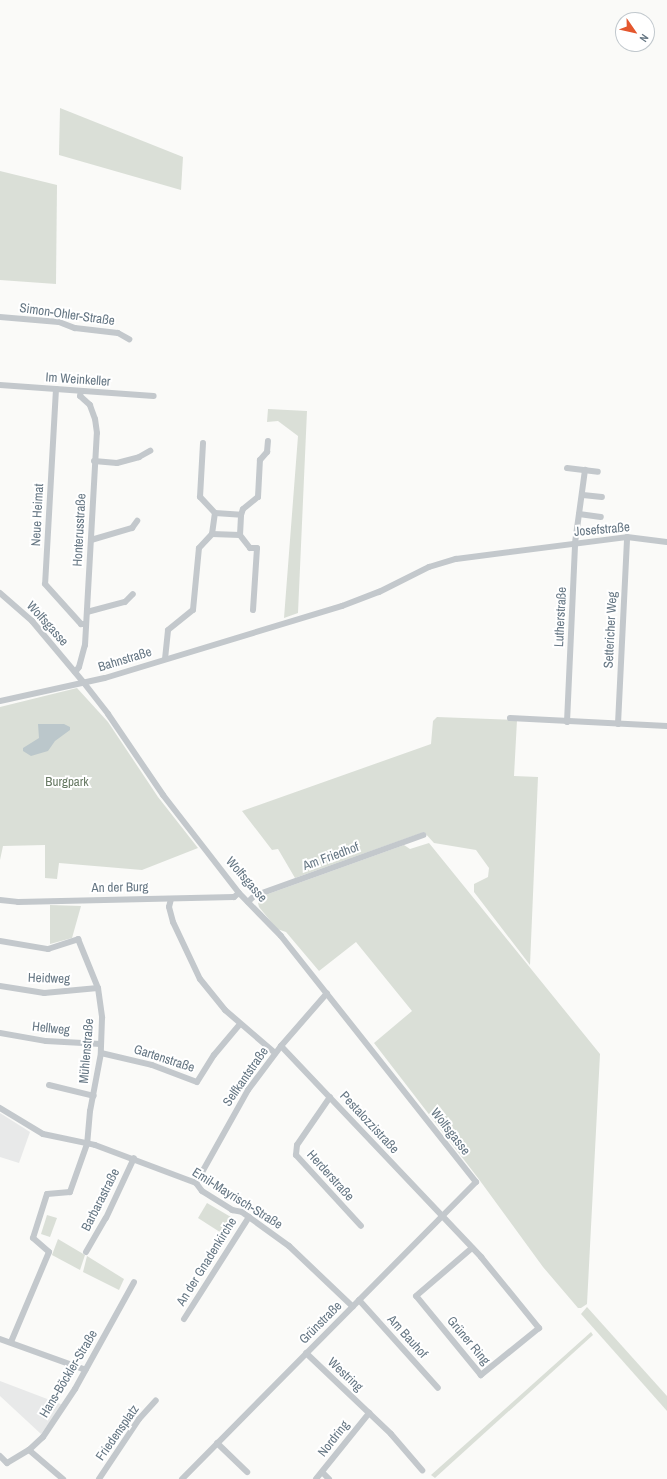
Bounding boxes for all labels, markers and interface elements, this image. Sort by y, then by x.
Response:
north arrow [615,12,655,52]
text: N [636,32,652,45]
street label: Simon-Ohler-Straße [18,301,116,329]
street label: Im Weinkeller [45,370,111,390]
street label: Neue Heimat [29,483,47,547]
street label: Honterusstraße [70,493,90,567]
street label: Josefstraße [574,520,630,540]
street label: Lutherstraße [552,586,570,648]
street label: Settericher Weg [601,591,621,669]
street label: Wolfsgasse [23,598,71,650]
street label: Bahnstraße [96,644,154,676]
park label: Burgpark [45,774,89,790]
street label: Am Friedhof [301,840,361,874]
street label: Wolfsgasse [222,854,270,906]
street label: An der Burg [91,880,149,896]
street label: Heidweg [28,970,70,988]
street label: Mühlenstraße [76,1018,98,1084]
street label: Hellweg [31,1019,71,1039]
street label: Gartenstraße [132,1042,196,1076]
street label: Selfkantstraße [220,1044,272,1110]
street label: Pestalozzistraße [336,1089,402,1157]
street label: Wolfsgasse [427,1106,473,1158]
street label: Herderstraße [303,1147,357,1205]
street label: Emil-Mayrisch-Straße [189,1165,285,1233]
street label: Barbarastraße [79,1166,123,1234]
street label: An der Gnadenkirche [174,1215,240,1309]
street label: Grünstraße [296,1298,346,1348]
street label: Am Bauhof [384,1312,430,1362]
street label: Grüner Ring [443,1314,493,1368]
street label: Hans-Böckler-Straße [37,1327,101,1421]
street label: Westring [324,1355,366,1395]
street label: Friedensplatz [93,1402,143,1464]
street label: Nordring [315,1418,353,1460]

